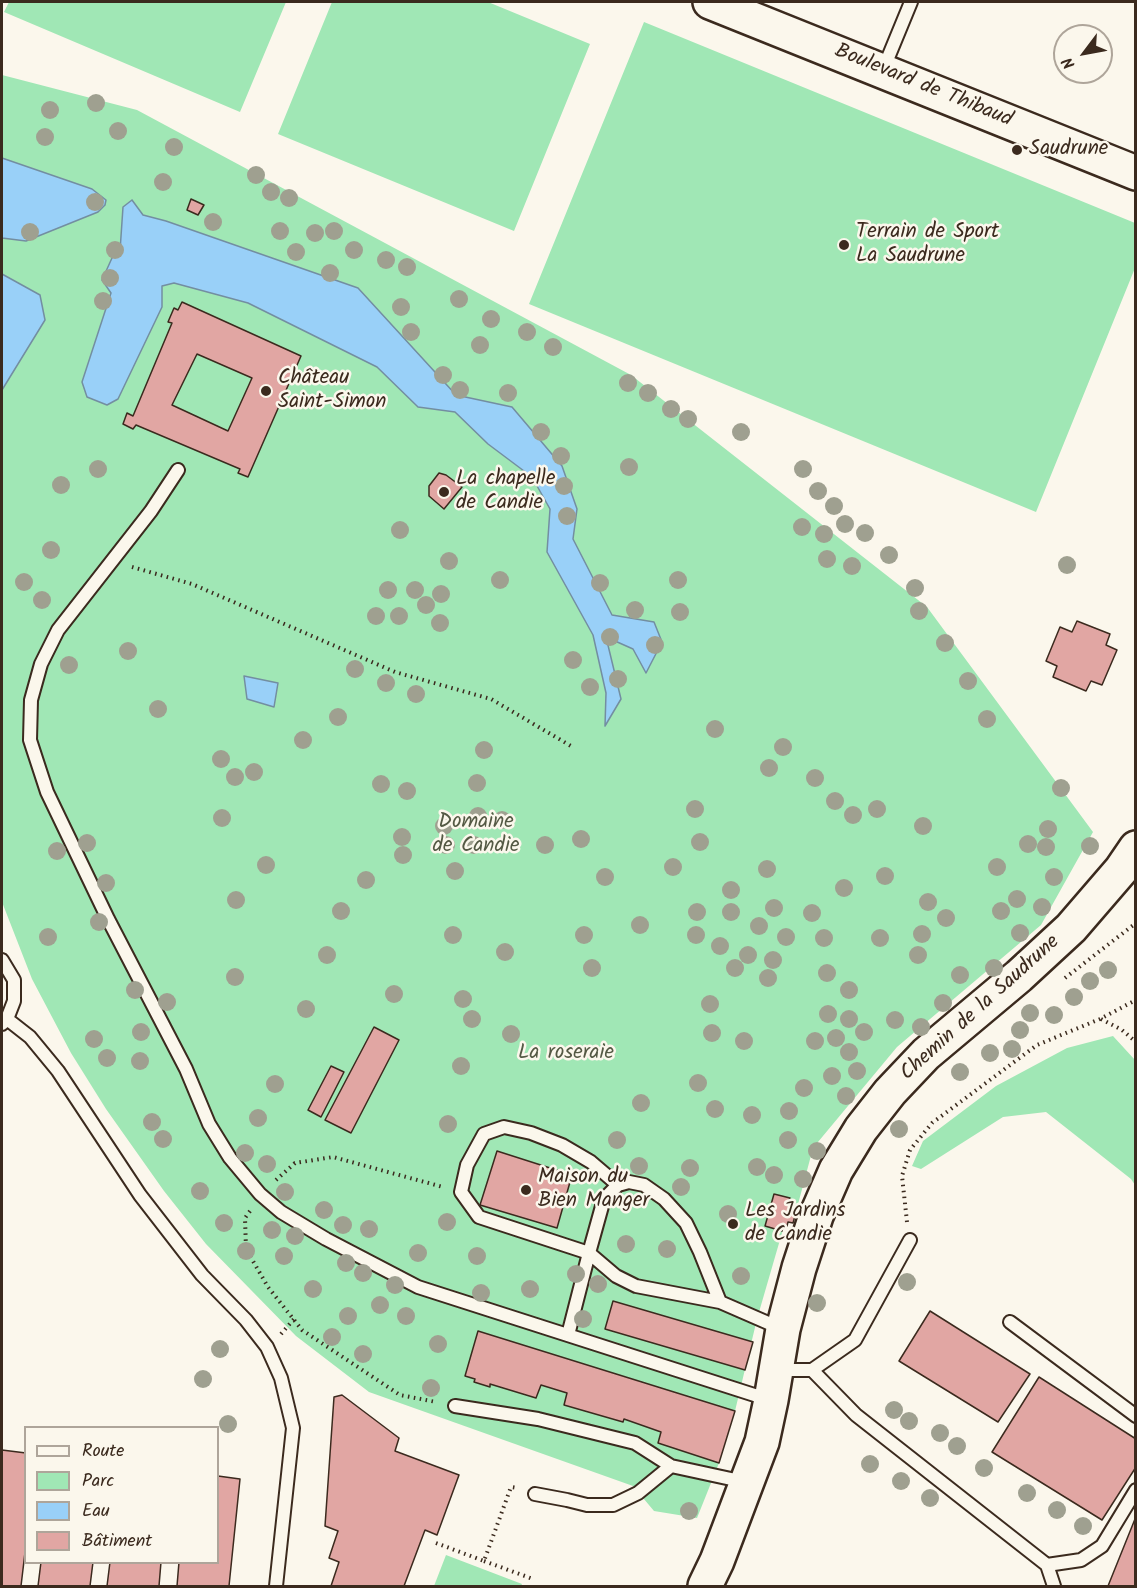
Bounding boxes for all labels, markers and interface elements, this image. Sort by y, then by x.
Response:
north arrow [1053,24,1113,84]
street label: Boulevard de Thibaud [830,40,1016,134]
text: N [1056,52,1082,74]
place label: Saudrune [1029,137,1108,163]
marker: Saudrune [1010,143,1024,157]
place label: Terrain de Sport La Saudrune [856,220,999,270]
marker: Terrain de Sport La Saudrune [837,238,851,252]
place label: Château Saint-Simon [278,366,387,416]
marker: Château Saint-Simon [259,384,273,398]
place label: La chapelle de Candie [456,467,555,517]
marker: La chapelle de Candie [437,485,451,499]
park label: Domaine de Candie [433,810,519,860]
street label: Chemin de la Saudrune [896,931,1066,1087]
park label: La roseraie [518,1041,614,1067]
place label: Maison du Bien Manger [538,1165,649,1215]
marker: Maison du Bien Manger [519,1183,533,1197]
place label: Les Jardins de Candie [745,1199,846,1249]
marker: Les Jardins de Candie [726,1217,740,1231]
legend [24,1426,219,1564]
text: Route [82,1437,124,1466]
text: Parc [82,1467,114,1496]
text: Eau [82,1497,110,1526]
text: Bâtiment [82,1527,152,1556]

